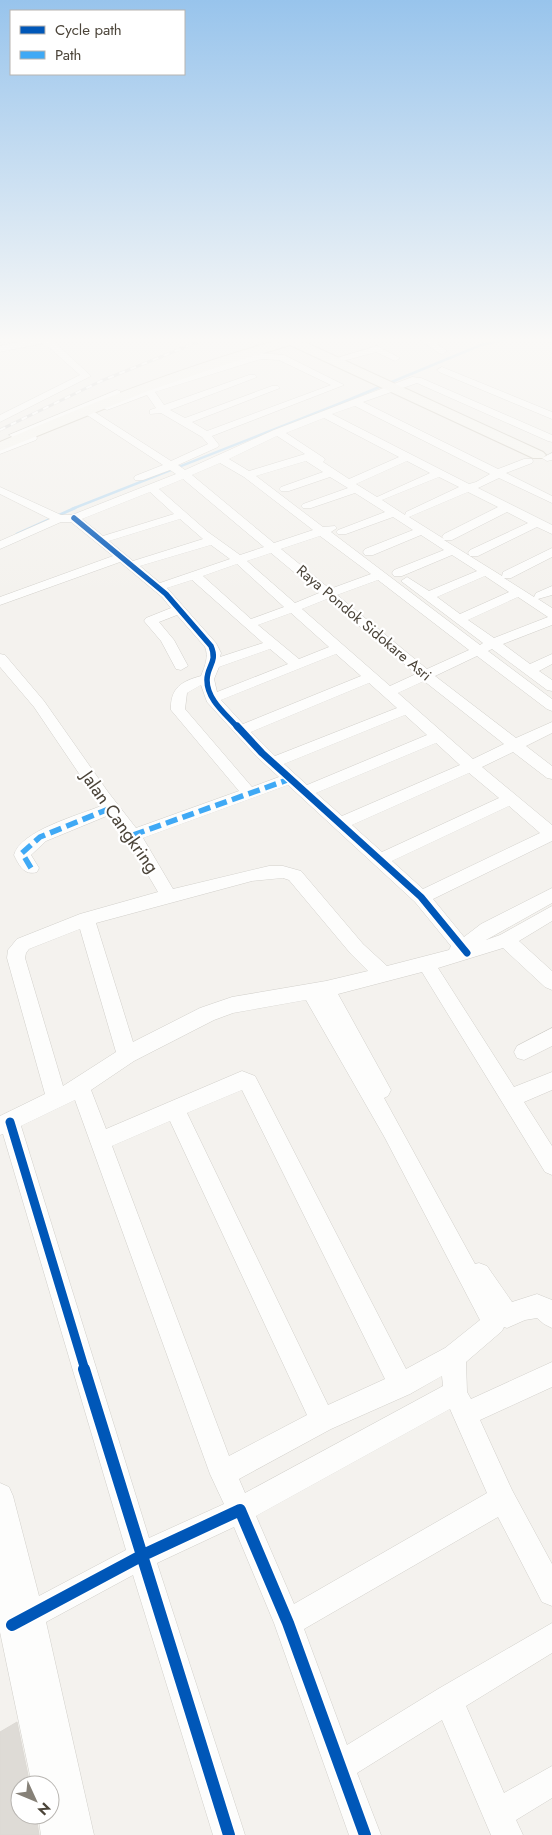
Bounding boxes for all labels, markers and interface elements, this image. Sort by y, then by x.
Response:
legend [10,10,185,75]
text: Cycle path [55,19,122,41]
text: Path [55,44,81,66]
street label: Raya Pondok Sidokare Asri [292,560,436,686]
street label: Jalan Cangkring [74,764,165,879]
north arrow [10,1775,60,1825]
text: N [33,1798,55,1820]

